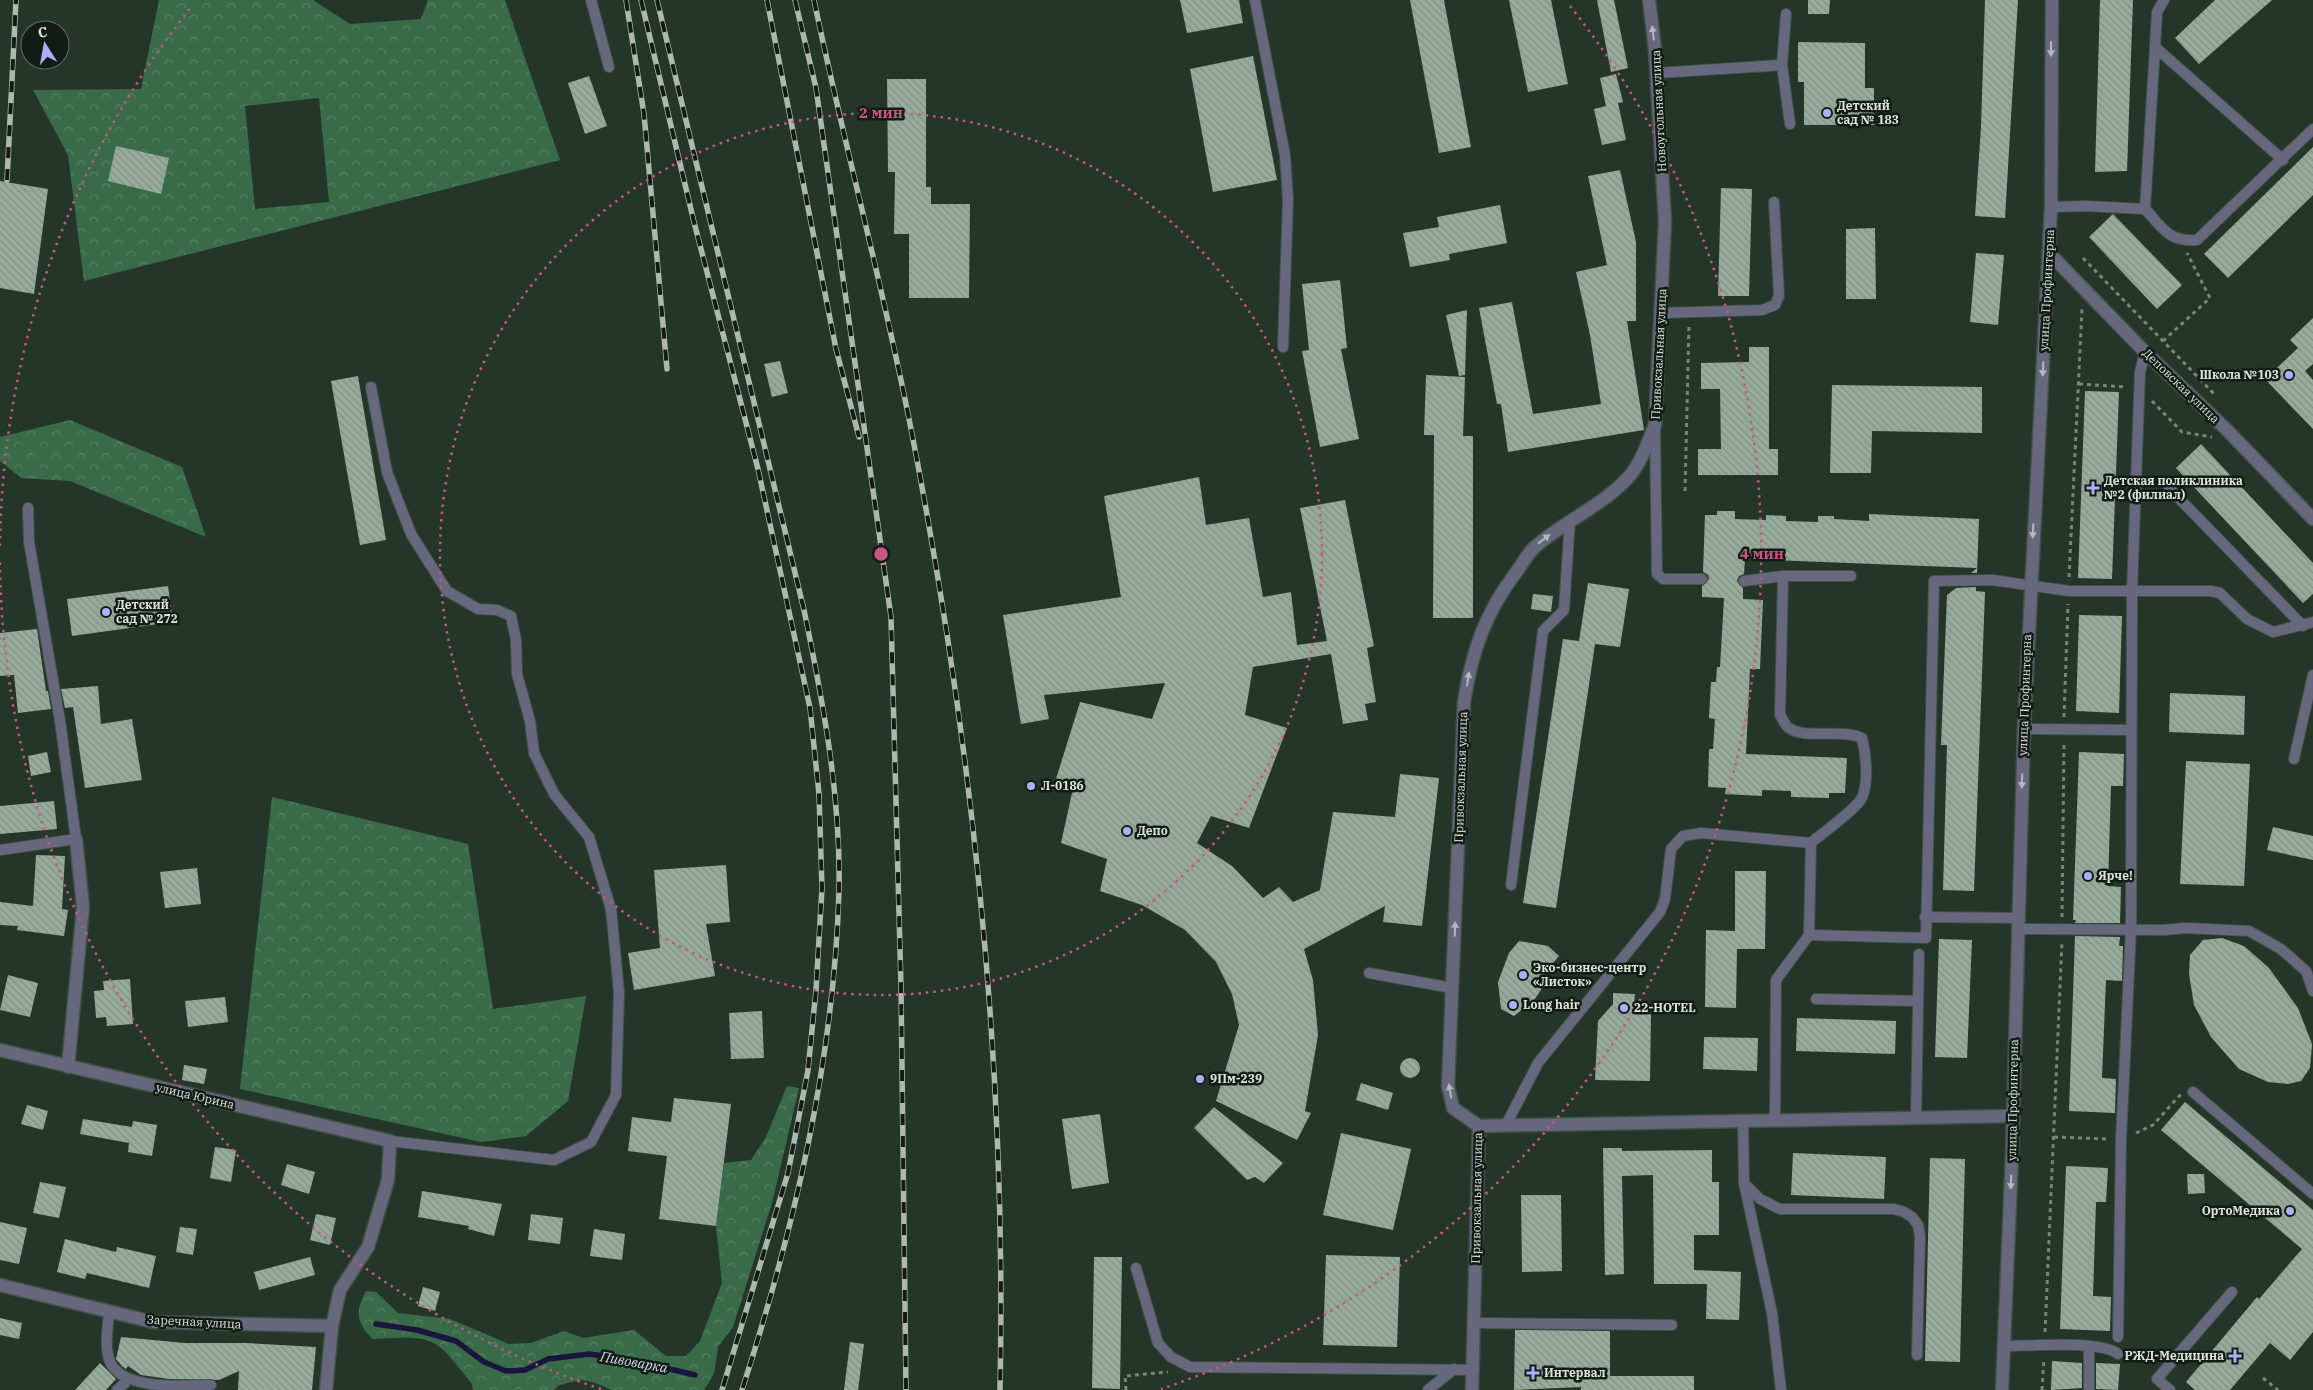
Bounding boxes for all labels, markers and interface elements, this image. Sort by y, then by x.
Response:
north arrow [20,20,70,70]
text: С [36,23,49,42]
one-way arrow [1649,25,1657,41]
one-way arrow [2047,41,2055,57]
street label: Новоугольная улица [1648,49,1669,172]
place label: Детский сад № 183 [1837,98,1899,127]
text: 2 мин [859,103,903,122]
marker: Детский сад № 183 [1821,107,1833,119]
street label: улица Профинтерна [2036,228,2057,351]
street label: Привокзальная улица [1648,288,1669,420]
street label: Деповская улица [2140,345,2223,426]
one-way arrow [2038,361,2046,377]
place label: Школа №103 [2199,367,2279,382]
marker: Школа №103 [2283,369,2295,381]
place label: Детская поликлиника №2 (филиал) [2104,473,2243,502]
marker: Детская поликлиника №2 (филиал) [2086,481,2100,495]
one-way arrow [2029,523,2037,539]
one-way arrow [1537,534,1550,545]
text: 4 мин [1740,544,1784,563]
centre of rings [872,545,890,563]
place label: Детский сад № 272 [116,597,178,626]
marker: Детский сад № 272 [100,606,112,618]
street label: улица Профинтерна [2015,633,2034,756]
one-way arrow [1464,671,1472,687]
street label: Привокзальная улица [1451,711,1470,843]
one-way arrow [2018,773,2026,789]
place label: Л-0186 [1041,778,1084,793]
marker: Л-0186 [1025,780,1037,792]
place label: Депо [1137,823,1168,838]
marker: Депо [1121,825,1133,837]
place label: Ярче! [2098,868,2133,883]
marker: Ярче! [2082,870,2094,882]
one-way arrow [1451,920,1459,936]
place label: Эко-бизнес-центр «Листок» [1533,960,1647,989]
marker: Эко-бизнес-центр «Листок» [1517,969,1529,981]
place label: Long hair [1523,997,1580,1012]
marker: Long hair [1507,999,1519,1011]
place label: 22-HOTEL [1634,1000,1696,1015]
marker: 22-HOTEL [1618,1002,1630,1014]
street label: улица Профинтерна [2004,1039,2021,1161]
place label: 9Пм-239 [1210,1071,1262,1086]
marker: 9Пм-239 [1194,1073,1206,1085]
street label: улица Юрина [154,1079,236,1112]
one-way arrow [1445,1082,1453,1098]
street label: Привокзальная улица [1468,1132,1485,1264]
one-way arrow [2006,1174,2014,1190]
place label: ОртоМедика [2202,1203,2280,1218]
marker: ОртоМедика [2284,1205,2296,1217]
street label: Заречная улица [146,1312,242,1331]
water label: Пивоварка [598,1347,670,1377]
place label: РЖД-Медицина [2124,1348,2224,1363]
marker: РЖД-Медицина [2228,1349,2242,1363]
place label: Интервал [1544,1365,1606,1380]
marker: Интервал [1526,1366,1540,1380]

